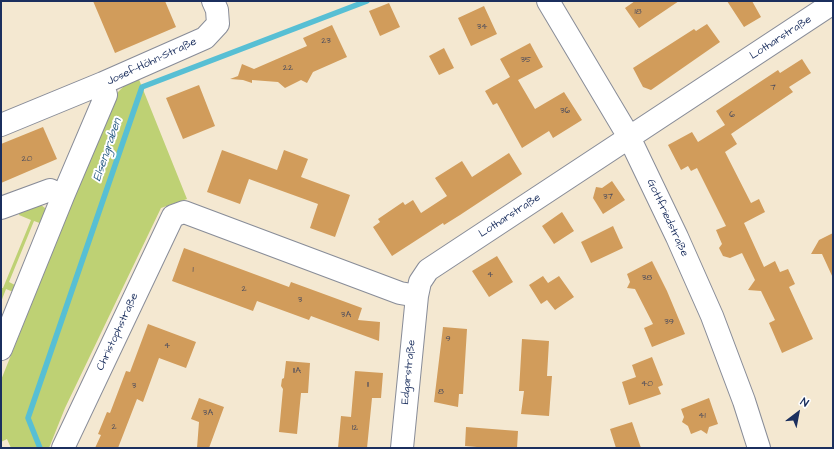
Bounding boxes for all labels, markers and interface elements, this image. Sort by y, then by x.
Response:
house number: 18 [635,7,641,17]
street label: Lotharstraße [748,13,814,63]
house number: 34 [477,22,487,32]
street label: Josef-Höhn-Straße [105,35,199,89]
house number: 23 [321,36,331,46]
house number: 35 [521,55,531,65]
house number: 22 [283,63,293,73]
house number: 7 [770,83,776,93]
house number: 36 [560,106,570,116]
house number: 6 [729,110,735,120]
water label: Elsengraben [91,117,125,183]
house number: 20 [22,154,32,164]
street label: Gottfriedstraße [643,177,691,259]
street label: Lotharstraße [477,191,543,241]
house number: 37 [603,192,613,202]
house number: 1 [192,265,194,275]
house number: 4 [487,270,493,280]
house number: 38 [642,273,652,283]
house number: 2 [241,284,247,294]
street label: Christophstraße [94,291,142,373]
house number: 3 [298,295,302,305]
house number: 3A [341,310,351,320]
house number: 39 [664,317,674,327]
house number: 9 [445,334,451,344]
street label: Edgarstraße [399,339,419,405]
house number: 4 [164,341,170,351]
house number: 11A [293,366,301,376]
house number: 40 [641,379,653,389]
house number: 11 [367,380,369,390]
house number: 3 [132,381,136,391]
house number: 8 [438,387,444,397]
north arrow [778,393,818,433]
text: N [798,394,812,411]
house number: 3A [203,408,213,418]
house number: 41 [698,411,706,421]
house number: 2 [111,422,117,432]
house number: 12 [352,423,358,433]

